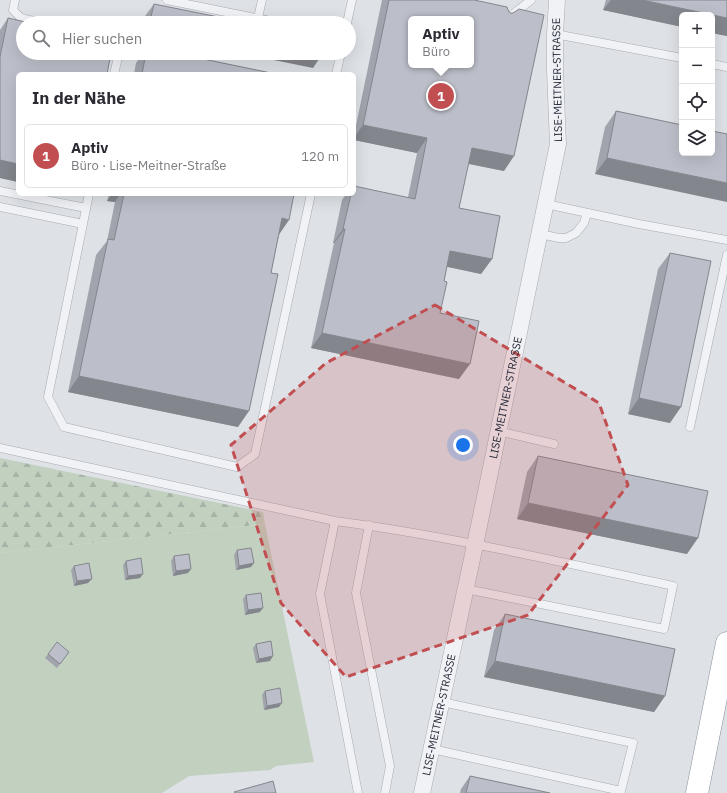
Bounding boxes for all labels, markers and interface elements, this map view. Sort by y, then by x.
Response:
map controls [679,12,715,156]
button: + [679,12,715,48]
search box [16,16,356,60]
popup [408,16,474,68]
street label: LISE-MEITNER-STRASSE [549,18,565,142]
text: Aptiv [422,24,460,43]
icon: search [30,27,52,49]
text: Hier suchen [62,29,142,48]
text: Büro [422,43,450,60]
button: − [679,48,715,84]
pin: 1 [428,81,454,111]
button: locate [679,84,715,120]
text: In der Nähe [32,87,126,109]
button: layers [679,120,715,156]
text: Aptiv [71,138,108,157]
text: 1 [42,148,50,165]
text: 120 m [301,148,339,165]
text: Büro · Lise-Meitner-Straße [71,157,226,174]
street label: LISE-MEITNER-STRASSE [486,336,525,460]
your location [453,435,473,455]
street label: LISE-MEITNER-STRASSE [419,653,459,777]

